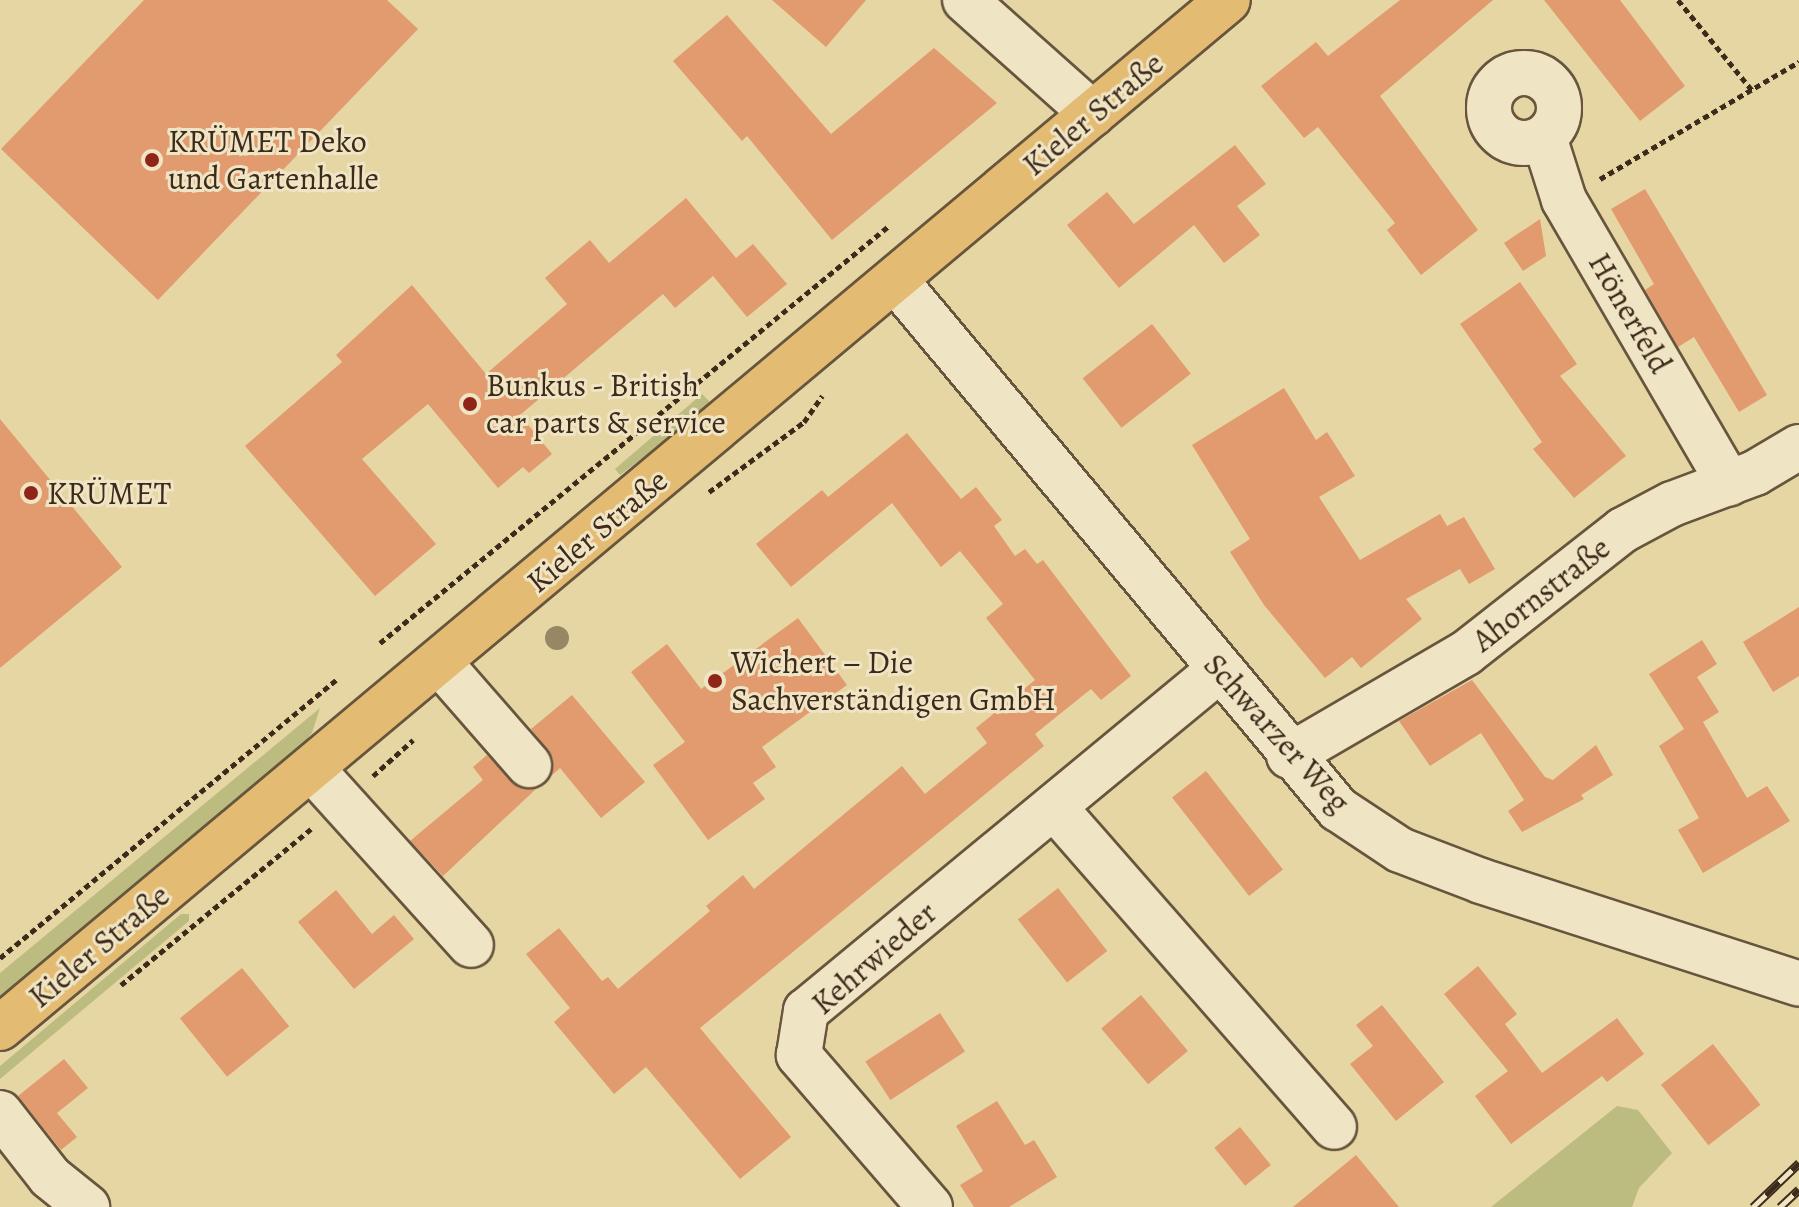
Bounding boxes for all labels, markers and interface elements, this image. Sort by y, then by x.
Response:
street label: Kieler Straße [1015,44,1171,184]
place label: KRÜMET Deko und Gartenhalle [168,123,379,198]
marker: KRÜMET Deko und Gartenhalle [143,151,161,169]
street label: Hönerfeld [1580,246,1680,380]
place label: Bunkus - British car parts & service [486,367,726,442]
marker: Bunkus - British car parts & service [461,395,479,413]
street label: Kieler Straße [519,461,675,601]
place label: KRÜMET [47,474,171,512]
marker: KRÜMET [22,484,40,502]
street label: Ahornstraße [1464,528,1618,660]
place label: Wichert – Die Sachverständigen GmbH [731,644,1056,719]
street label: Schwarzer Weg [1196,646,1358,820]
marker: Wichert – Die Sachverständigen GmbH [706,672,724,690]
street label: Kieler Straße [21,876,177,1016]
street label: Kehrwieder [804,893,944,1023]

